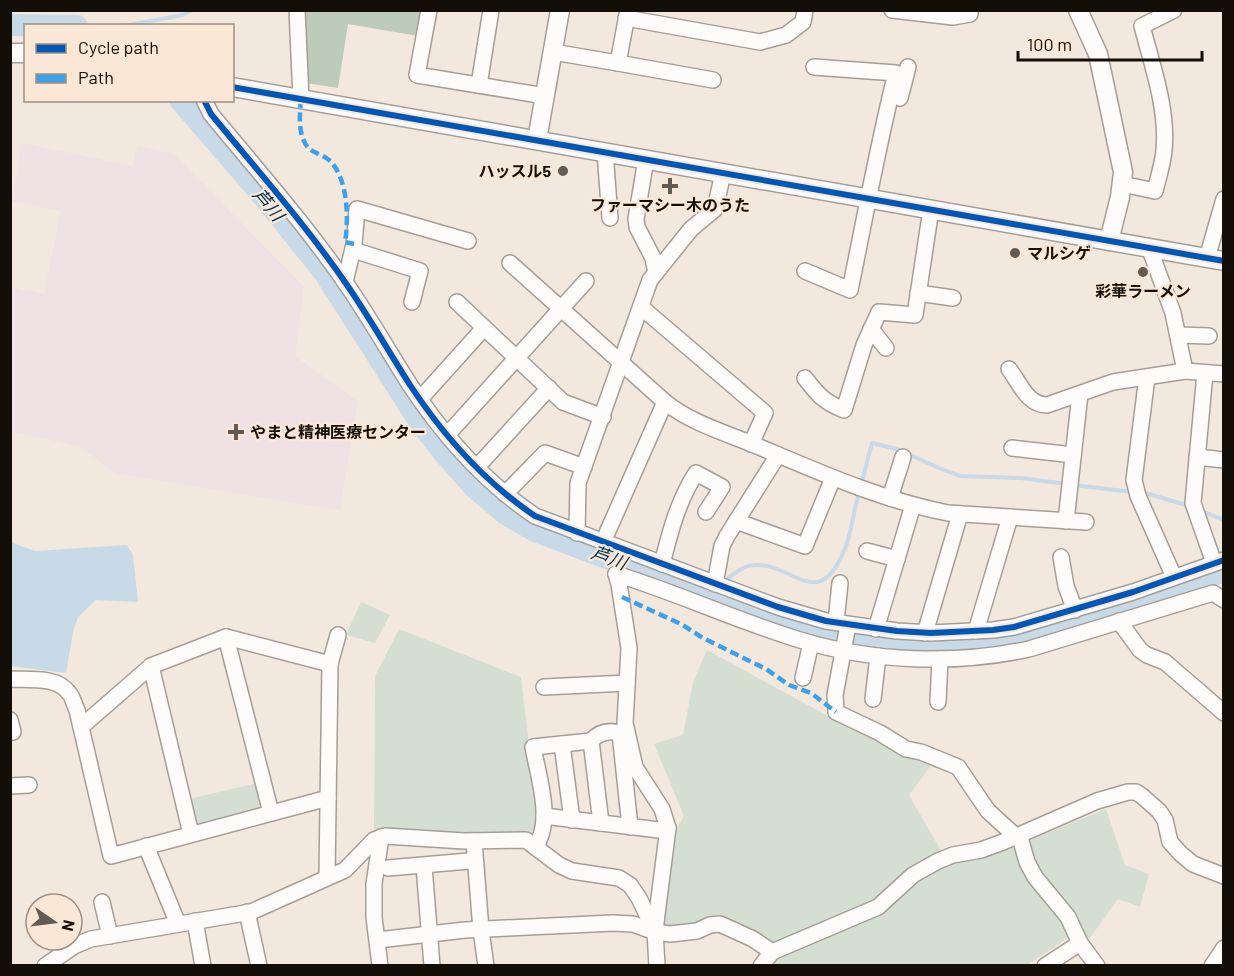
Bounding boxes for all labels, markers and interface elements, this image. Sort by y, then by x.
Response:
legend [24,24,234,102]
scale bar [1018,24,1202,62]
text: 100 m [1027,33,1072,55]
text: Cycle path [78,36,159,58]
text: Path [78,66,114,88]
place label: ハッスル5 [478,161,551,180]
marker: ハッスル5 [556,164,570,178]
marker: ファーマシー木のうた [663,179,677,193]
water label: 芦川 [249,183,290,227]
place label: ファーマシー木のうた [590,195,750,214]
place label: マルシゲ [1027,243,1091,262]
marker: マルシゲ [1008,246,1022,260]
marker: 彩華ラーメン [1136,265,1150,279]
place label: 彩華ラーメン [1095,281,1191,300]
place label: やまと精神医療センター [250,422,426,441]
marker: やまと精神医療センター [227,423,245,441]
water label: 芦川 [589,541,632,574]
north arrow [24,892,84,952]
text: N [59,918,80,933]

